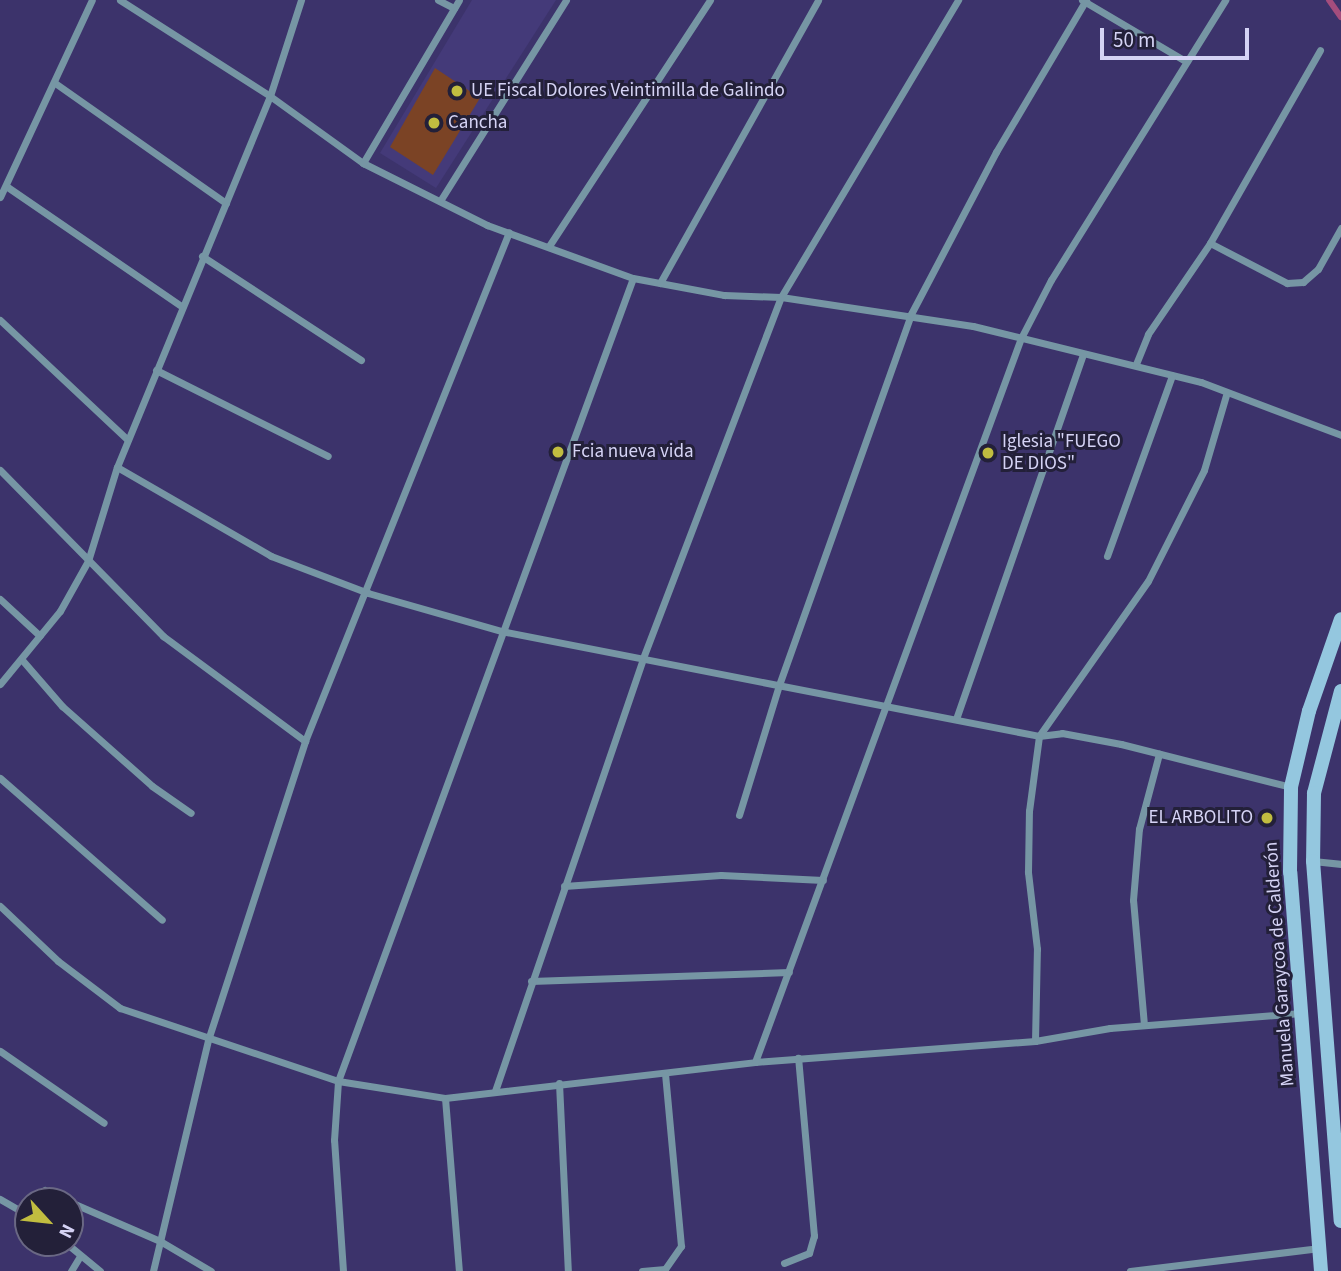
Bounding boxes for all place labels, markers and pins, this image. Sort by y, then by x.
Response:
place label: UE Fiscal Dolores Veintimilla de Galindo [471,80,785,102]
marker: UE Fiscal Dolores Veintimilla de Galindo [449,83,465,99]
place label: Cancha [448,112,507,134]
marker: Cancha [426,115,442,131]
place label: Iglesia "FUEGO DE DIOS" [1002,431,1121,475]
place label: Fcia nueva vida [572,441,694,463]
marker: Fcia nueva vida [550,444,566,460]
marker: Iglesia "FUEGO DE DIOS" [980,445,996,461]
place label: EL ARBOLITO [1148,807,1253,829]
marker: EL ARBOLITO [1259,810,1275,826]

